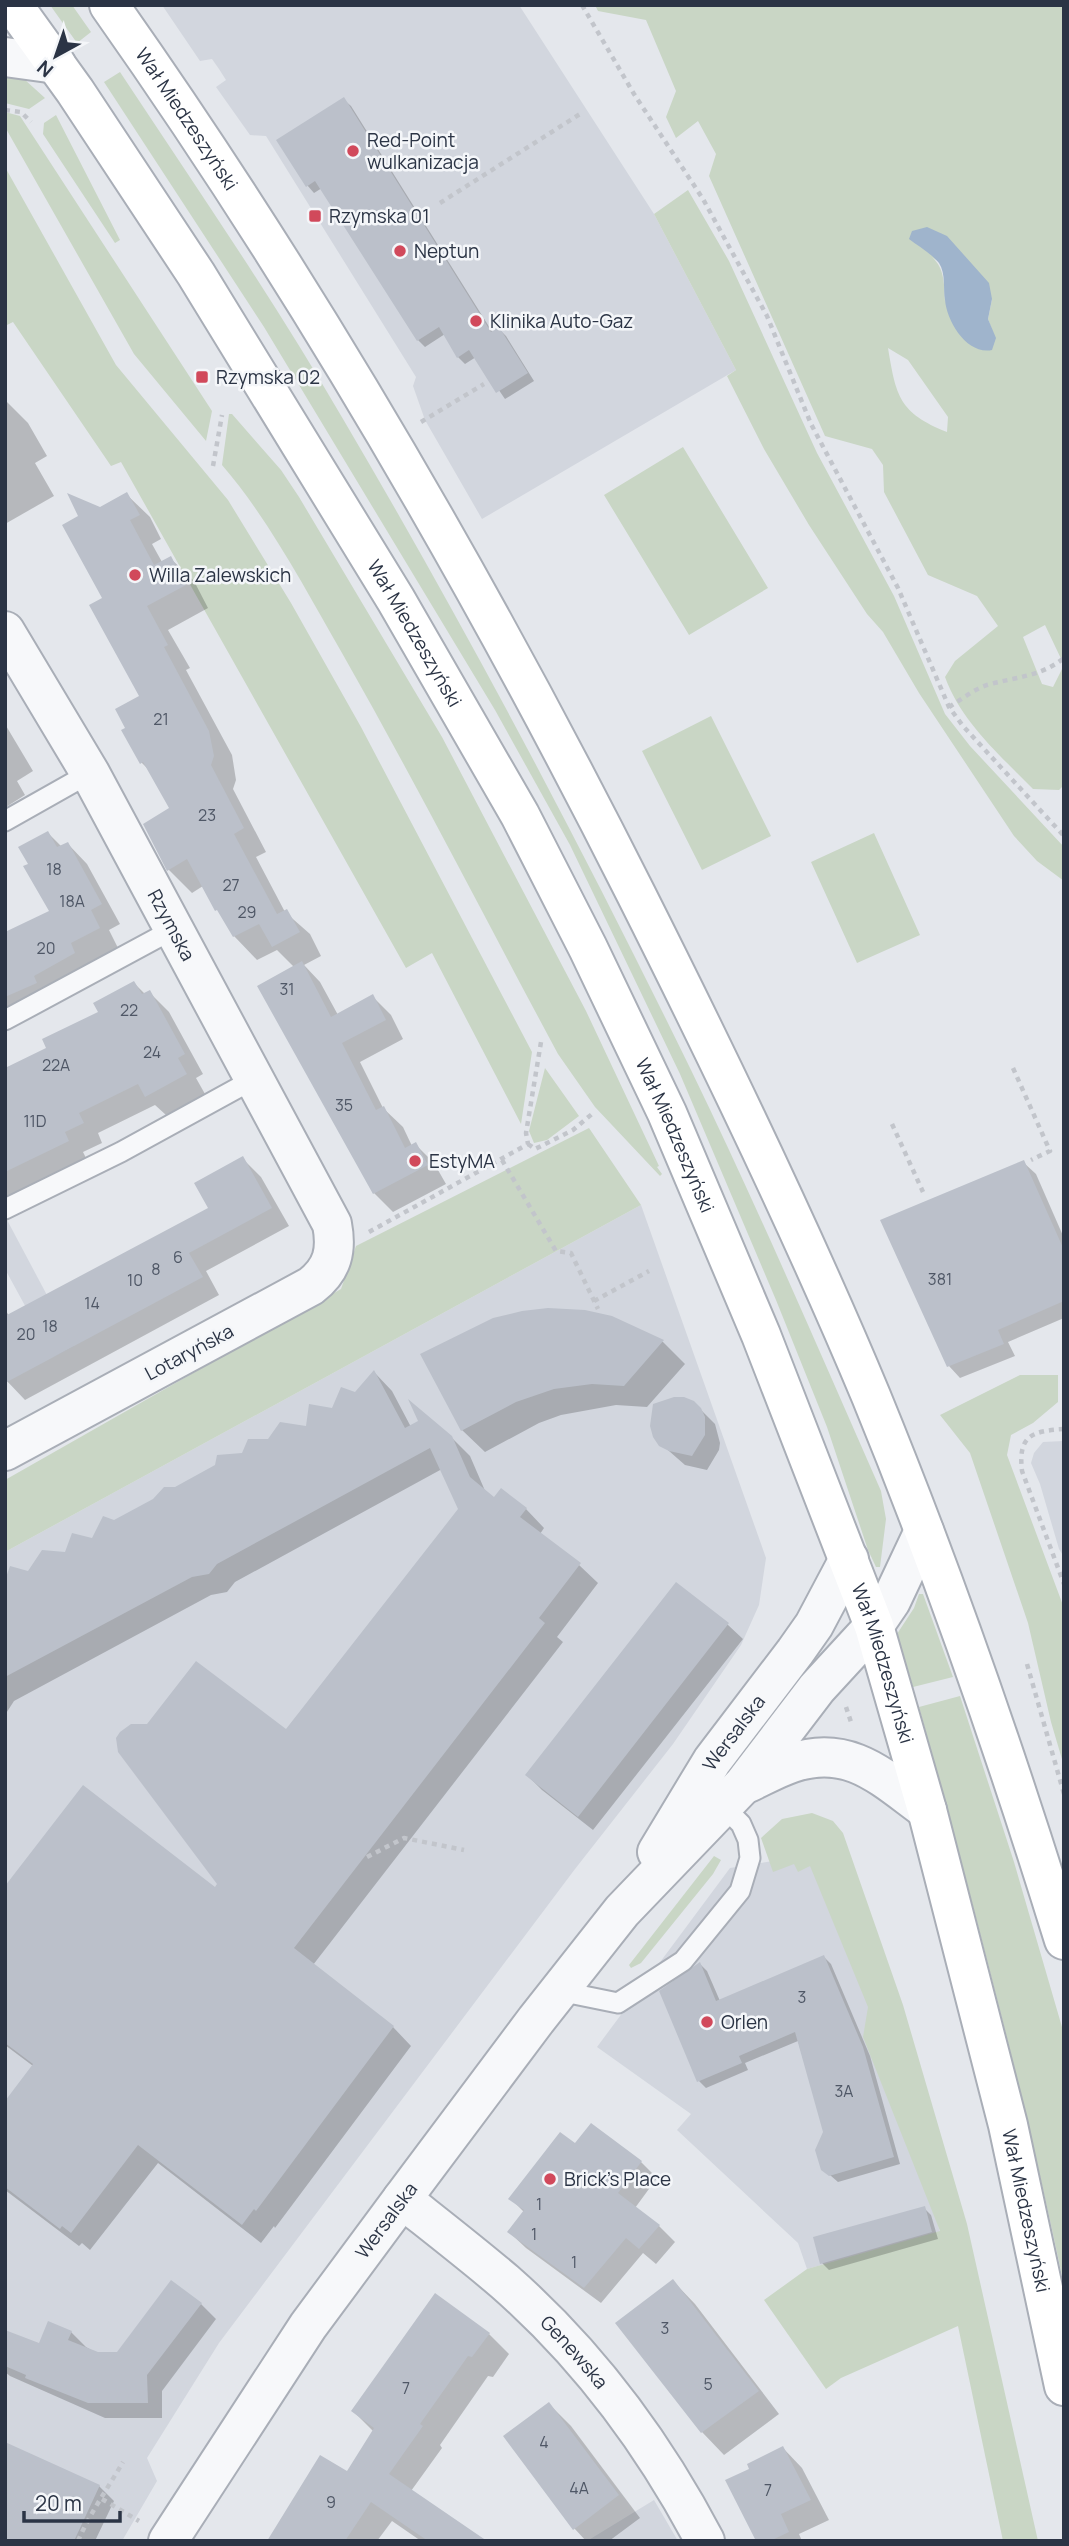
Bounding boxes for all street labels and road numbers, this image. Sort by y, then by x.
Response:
street label: Wał Miedzeszyński [130,42,244,195]
street label: Wał Miedzeszyński [361,555,468,712]
street label: Rzymska [142,885,201,965]
street label: Wał Miedzeszyński [630,1054,721,1217]
street label: Lotaryńska [140,1318,238,1386]
street label: Wał Miedzeszyński [846,1579,920,1747]
street label: Wersalska [696,1689,771,1775]
street label: Wał Miedzeszyński [996,2127,1057,2295]
street label: Wersalska [349,2177,423,2264]
street label: Genewska [535,2310,614,2394]

